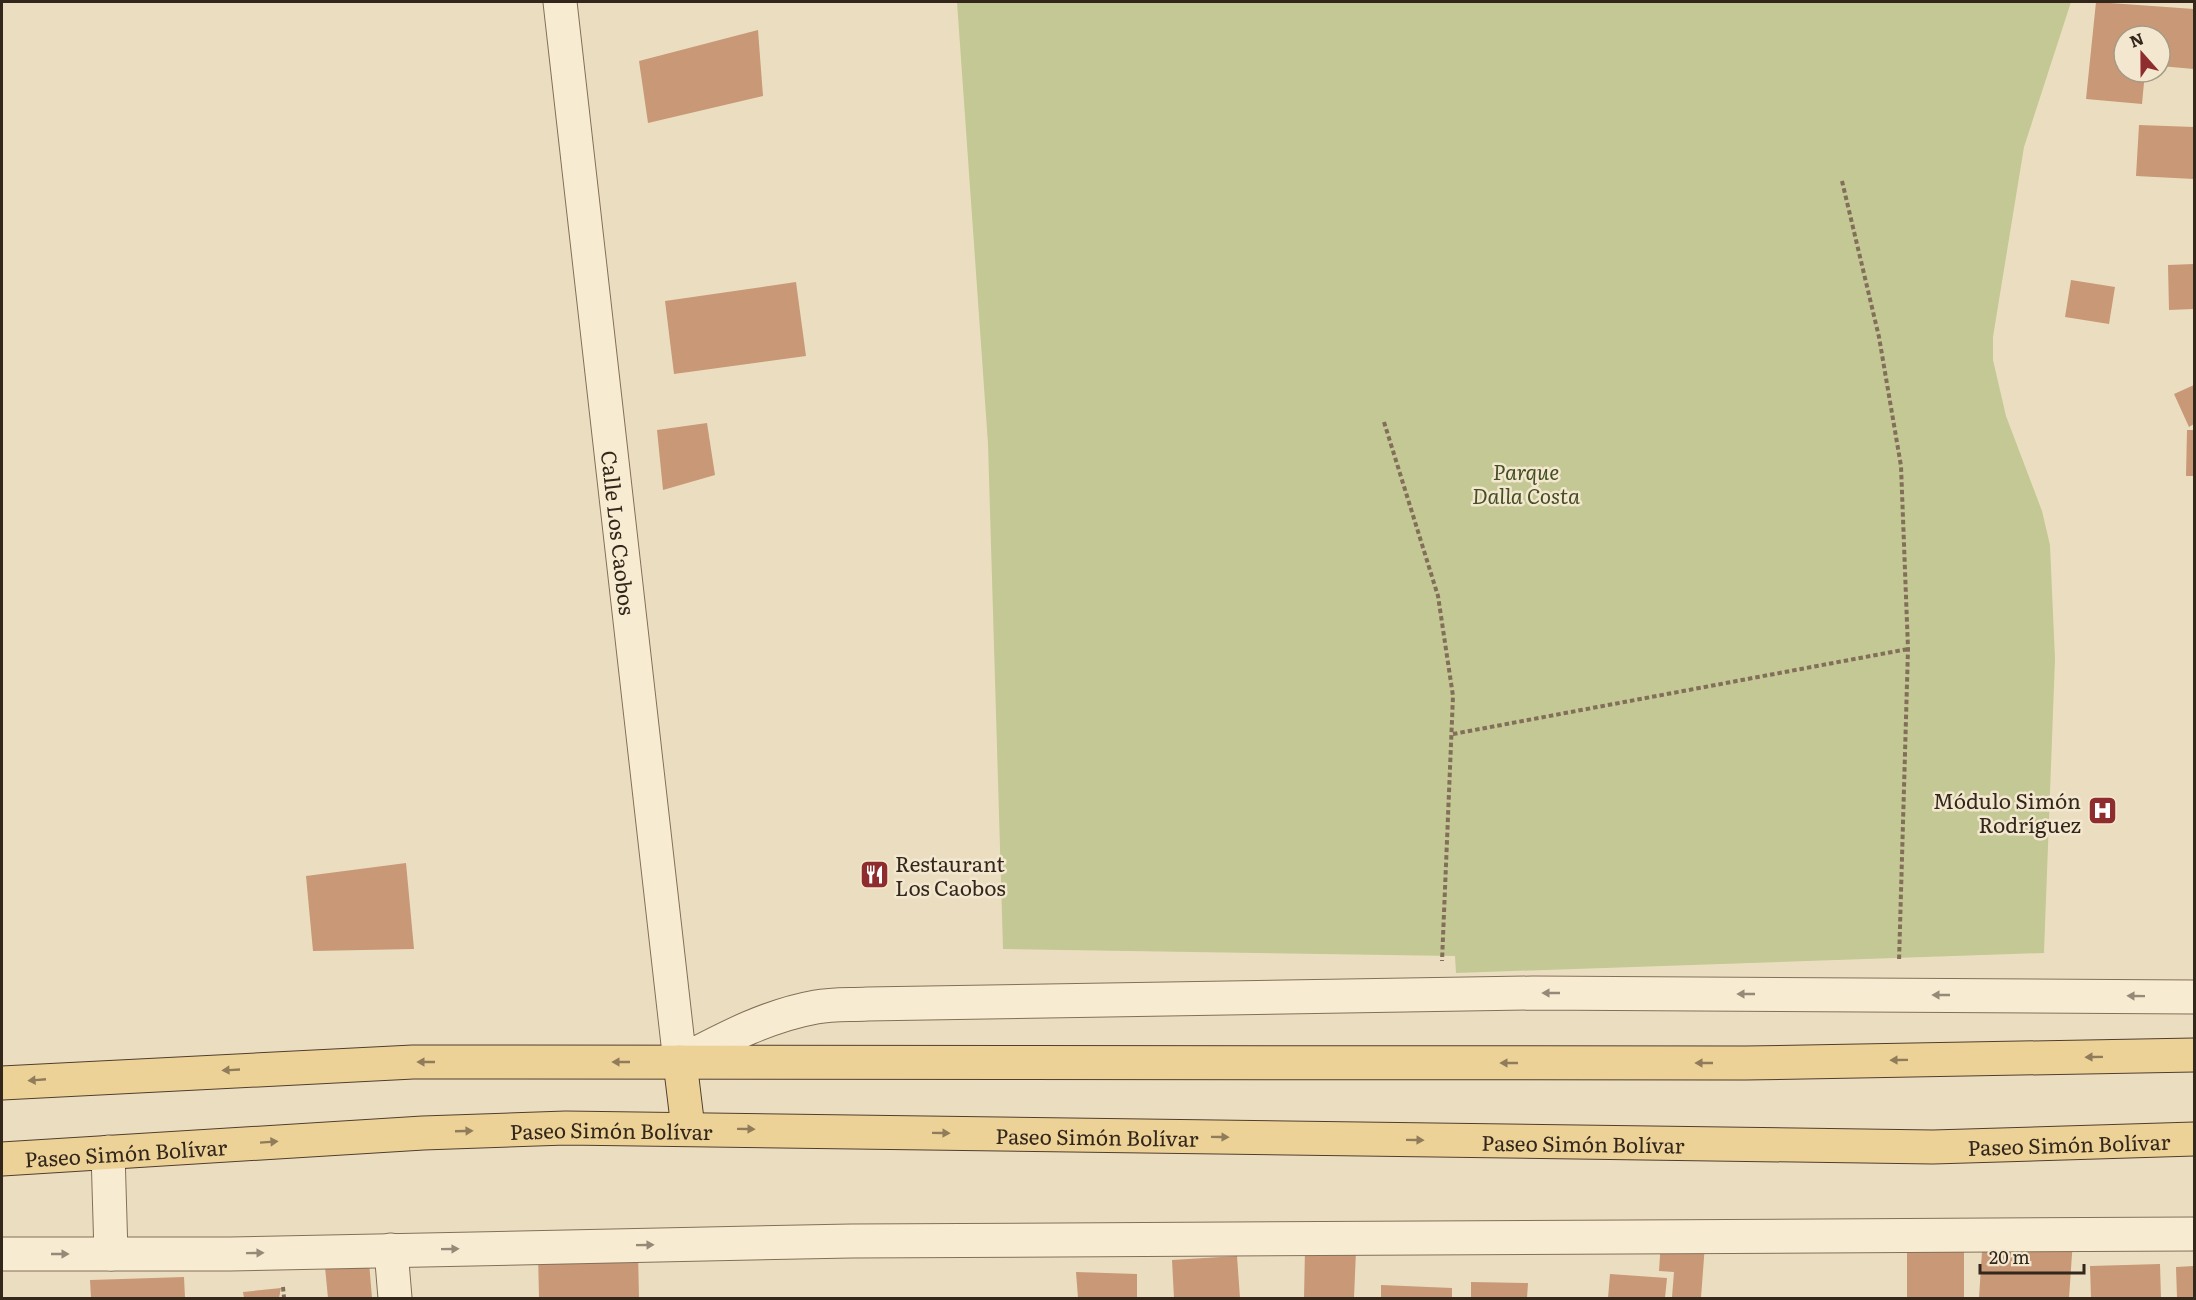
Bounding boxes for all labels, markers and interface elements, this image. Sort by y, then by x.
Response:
north arrow [2112,24,2172,84]
text: N [2126,25,2147,53]
street label: Calle Los Caobos [595,449,645,617]
park label: Parque Dalla Costa [1472,455,1580,510]
place label: Módulo Simón Rodríguez [1933,784,2081,839]
hospital icon: Módulo Simón Rodríguez [2086,795,2118,827]
place label: Restaurant Los Caobos [895,847,1006,902]
restaurant icon: Restaurant Los Caobos [858,858,890,890]
one-way arrow [1542,988,1561,998]
one-way arrow [1737,989,1756,999]
one-way arrow [1932,990,1951,1000]
one-way arrow [2127,991,2146,1001]
one-way arrow [2085,1052,2104,1062]
one-way arrow [1890,1055,1909,1065]
one-way arrow [417,1057,436,1067]
one-way arrow [612,1057,631,1067]
one-way arrow [1500,1058,1519,1068]
one-way arrow [1695,1058,1714,1068]
one-way arrow [222,1065,241,1074]
one-way arrow [27,1075,46,1085]
street label: Paseo Simón Bolívar [509,1113,713,1146]
street label: Paseo Simón Bolívar [995,1118,1199,1152]
street label: Paseo Simón Bolívar [1967,1124,2171,1161]
one-way arrow [737,1125,756,1134]
street label: Paseo Simón Bolívar [1481,1125,1685,1159]
one-way arrow [455,1127,474,1136]
one-way arrow [932,1128,951,1137]
street label: Paseo Simón Bolívar [23,1130,228,1173]
one-way arrow [1211,1132,1230,1142]
one-way arrow [1406,1135,1425,1145]
one-way arrow [260,1138,279,1147]
scale bar [1980,1237,2084,1275]
one-way arrow [635,1240,654,1250]
text: 20 m [1989,1243,2030,1270]
one-way arrow [440,1244,459,1254]
one-way arrow [245,1248,264,1258]
one-way arrow [50,1249,69,1259]

